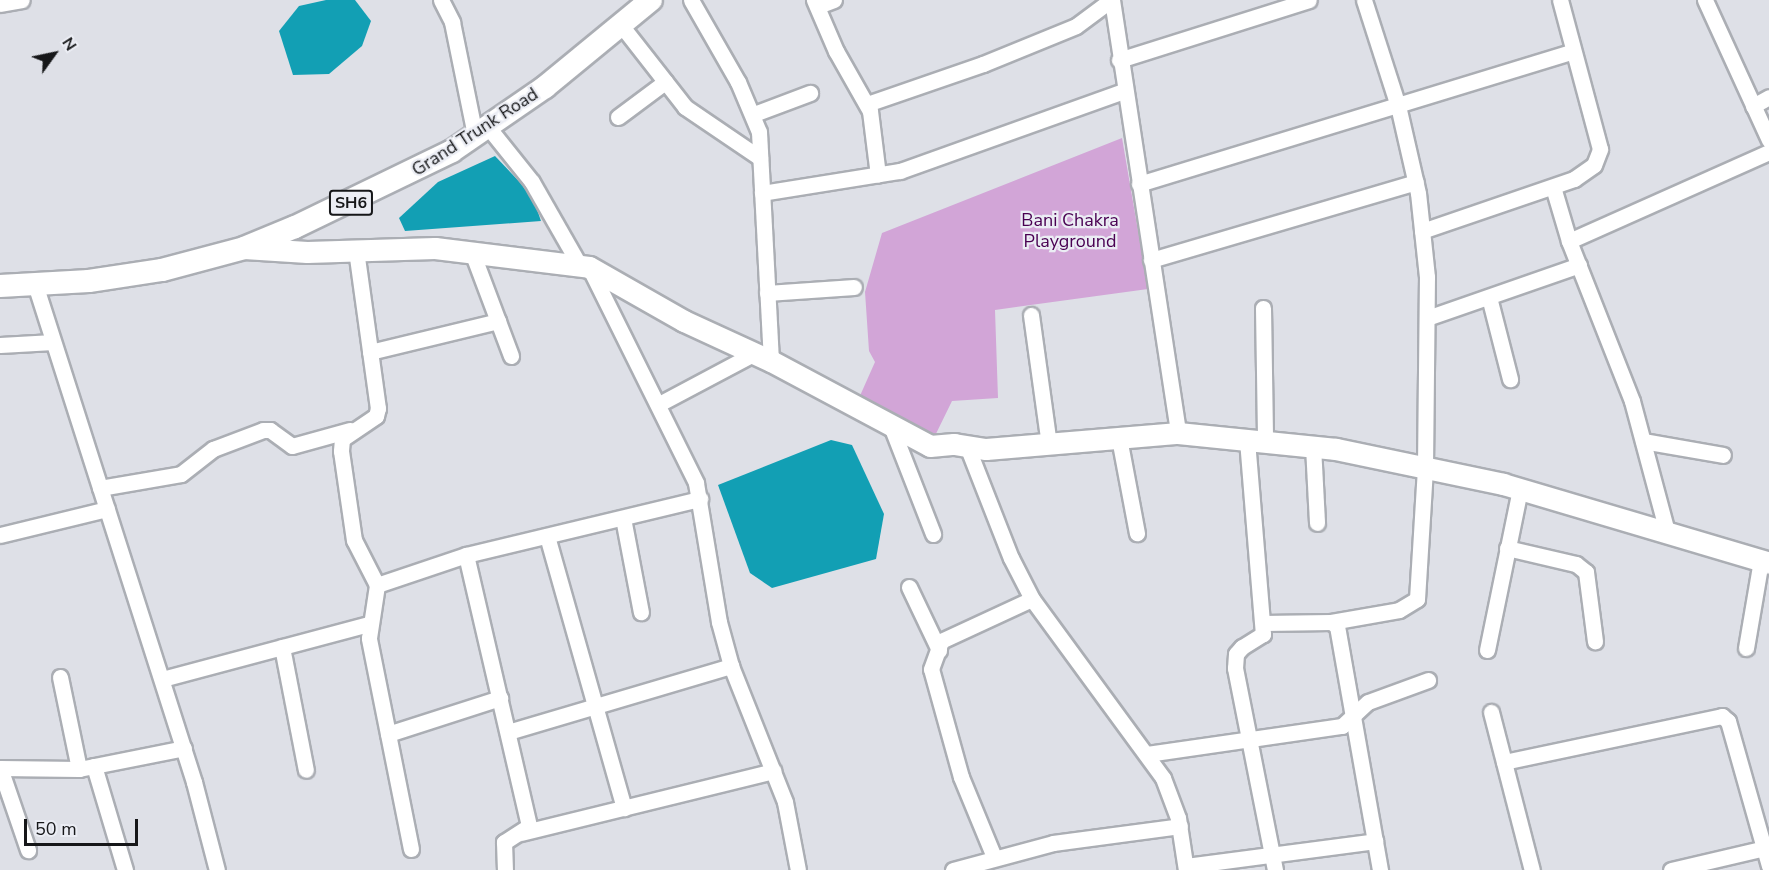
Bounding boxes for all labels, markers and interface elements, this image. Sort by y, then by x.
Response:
north arrow [24,24,84,84]
text: N [57,33,82,55]
street label: Grand Trunk Road [408,83,542,181]
road number: SH6 [328,190,374,216]
park label: Bani Chakra Playground [1021,210,1119,252]
scale bar [27,807,141,845]
text: 50 m [35,817,77,841]

